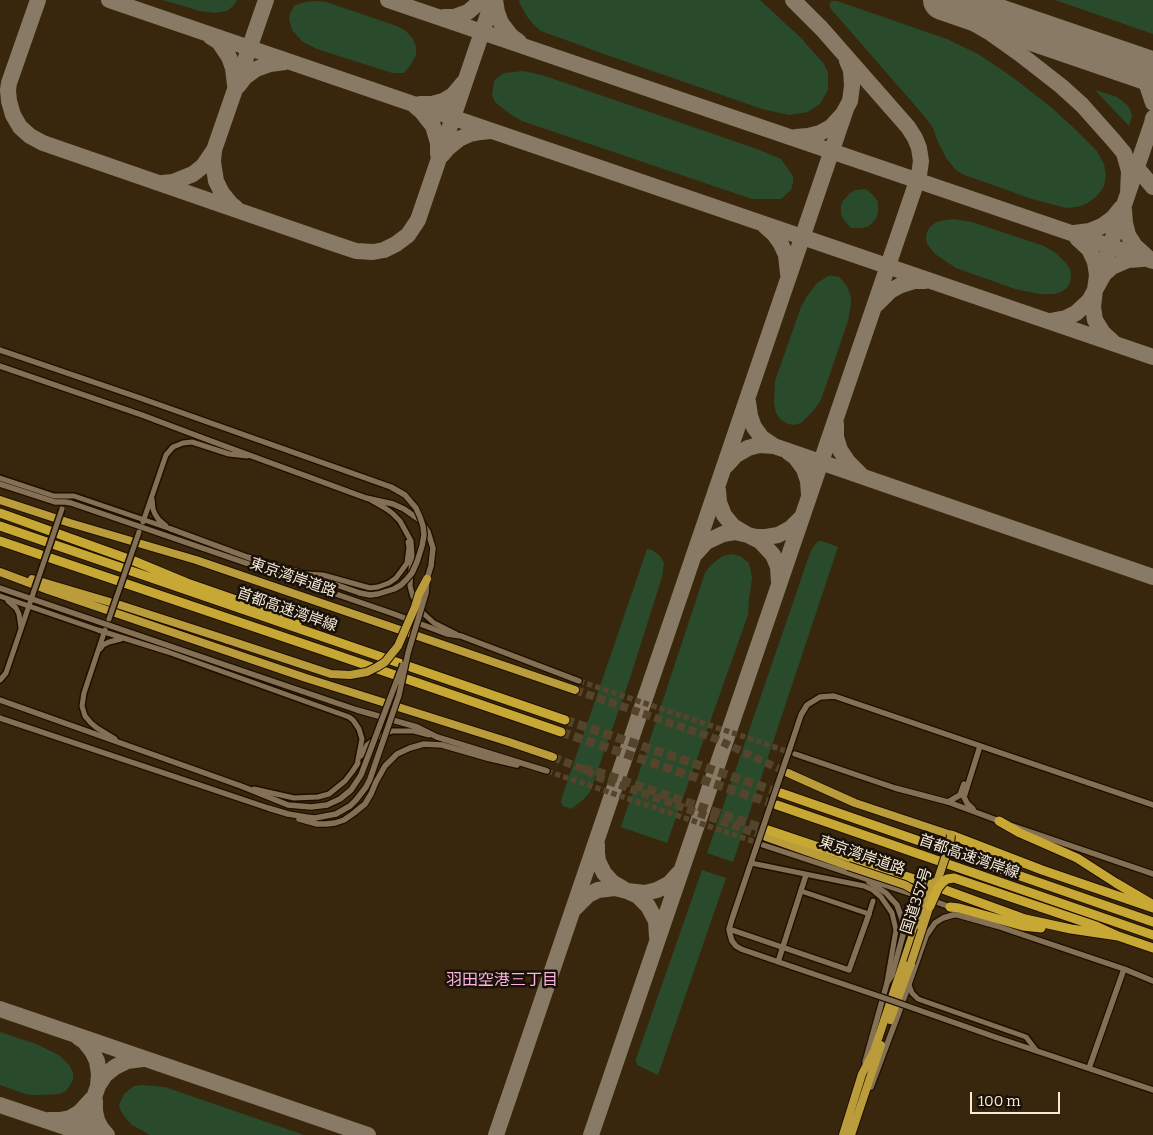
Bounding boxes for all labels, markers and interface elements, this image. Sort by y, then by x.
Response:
street label: 東京湾岸道路 [248,555,338,601]
street label: 首都高速湾岸線 [234,584,340,636]
street label: 首都高速湾岸線 [916,831,1022,883]
street label: 東京湾岸道路 [817,833,907,879]
street label: 国道357号 [898,866,936,936]
district label: 羽田空港三丁目 [446,971,558,991]
scale bar [973,1082,1063,1114]
text: 100 m [978,1092,1021,1110]

